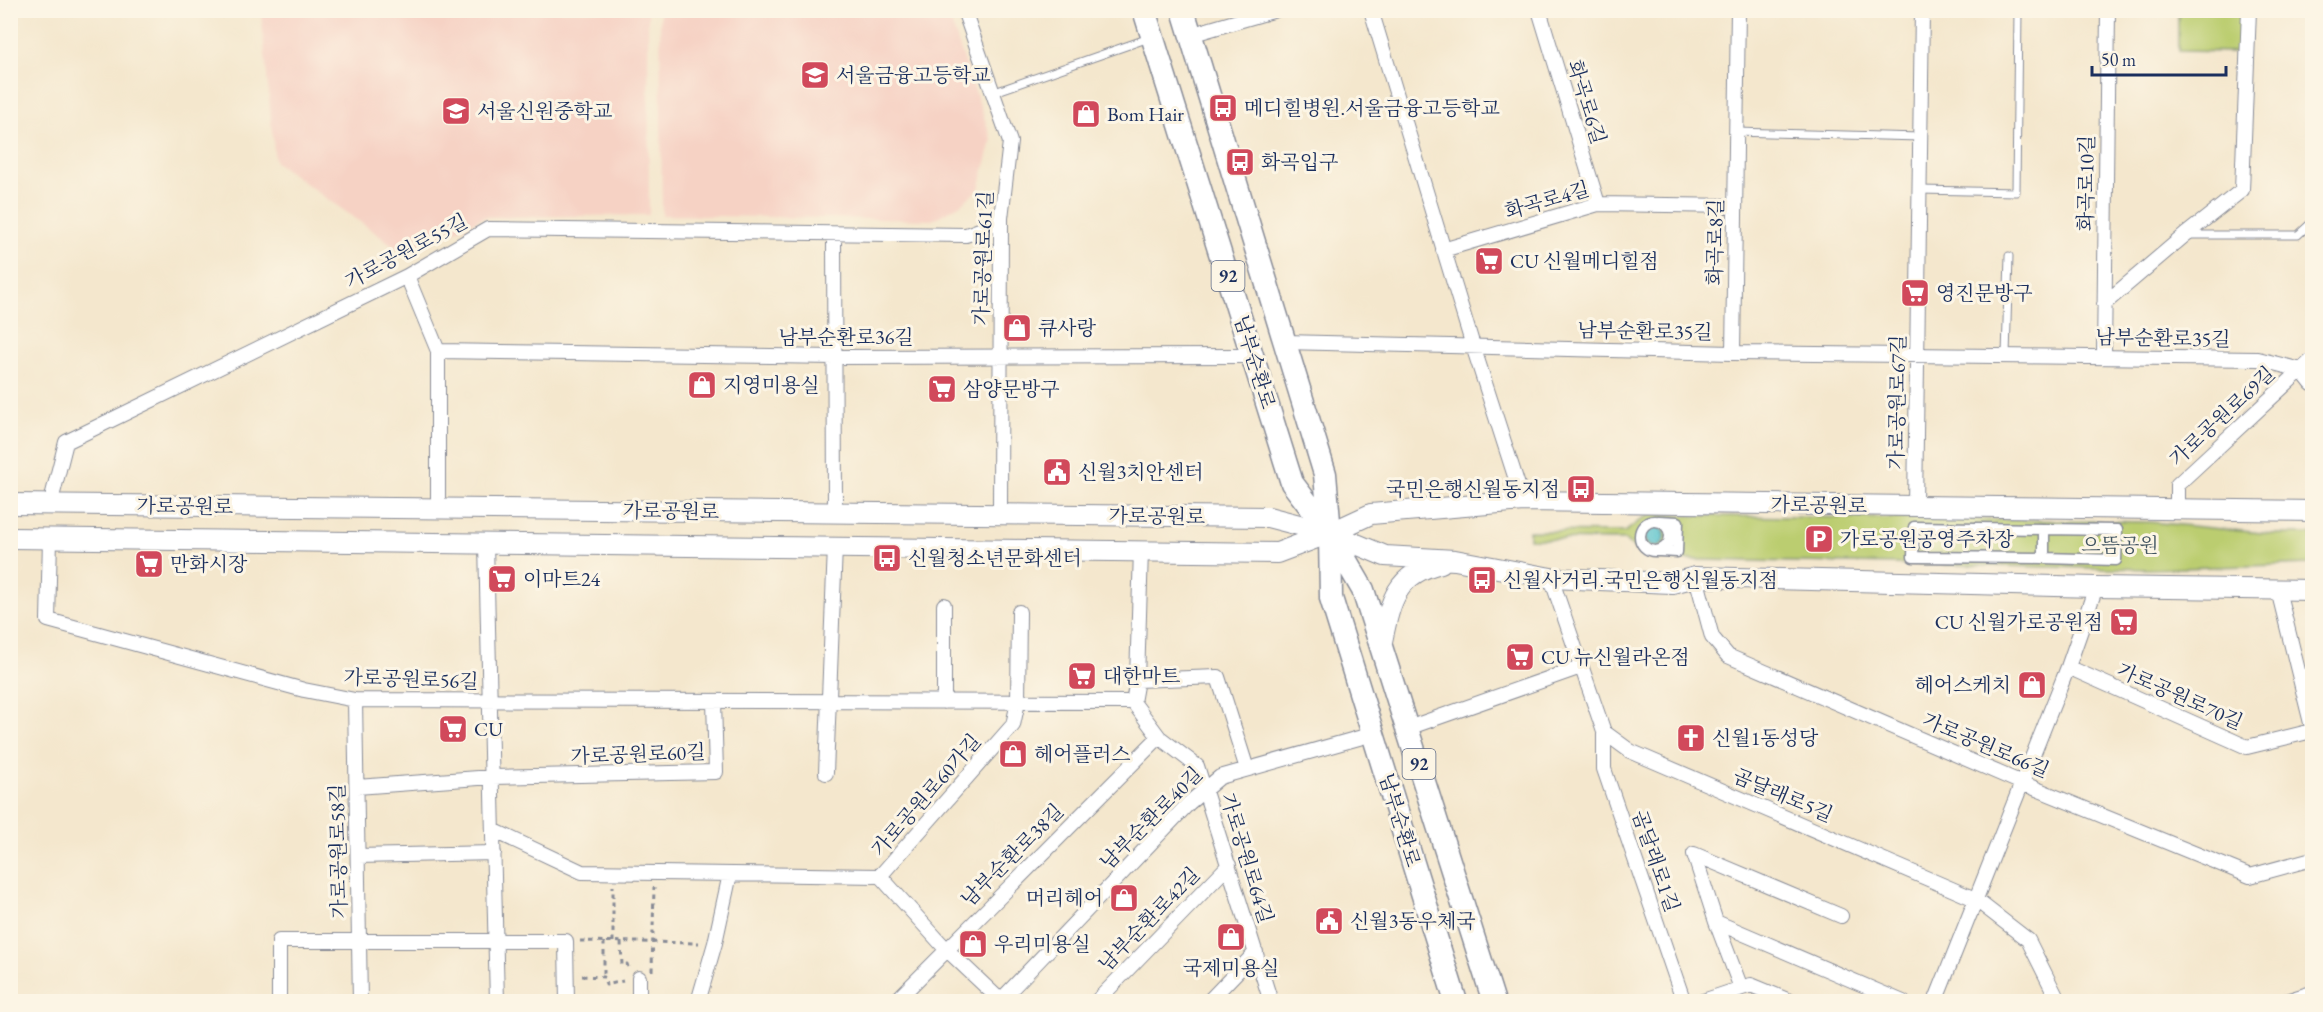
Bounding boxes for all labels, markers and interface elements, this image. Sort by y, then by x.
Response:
scale bar [2092,39,2226,77]
text: 50 m [2101,48,2136,71]
street label: 화곡로6길 [1562,57,1612,147]
school or university icon: 서울금융고등학교 [799,59,831,91]
place label: 서울금융고등학교 [836,62,991,88]
bus stop icon: 메디힐병원.서울금융고등학교 [1207,92,1239,124]
school or university icon: 서울신원중학교 [440,95,472,127]
place label: 메디힐병원.서울금융고등학교 [1244,95,1500,121]
place label: 서울신원중학교 [477,98,613,124]
shop icon: Bom Hair [1070,98,1102,130]
place label: Bom Hair [1107,101,1184,127]
street label: 화곡로10길 [2072,135,2100,231]
bus stop icon: 화곡입구 [1224,146,1256,178]
place label: 화곡입구 [1261,149,1338,175]
street label: 화곡로4길 [1502,176,1592,224]
street label: 가로공원로61길 [968,190,998,326]
street label: 화곡로8길 [1701,198,1729,286]
street label: 가로공원로55길 [340,208,472,294]
supermarket icon: CU 신월메디힐점 [1473,245,1505,277]
place label: CU 신월메디힐점 [1510,248,1659,274]
road number: 92 [1212,261,1244,291]
supermarket icon: 영진문방구 [1899,277,1931,309]
place label: 영진문방구 [1936,280,2033,306]
shop icon: 큐사랑 [1001,312,1033,344]
street label: 남부순환로 [1228,312,1282,412]
place label: 큐사랑 [1038,315,1097,341]
street label: 남부순환로35길 [1577,317,1713,345]
street label: 남부순환로36길 [778,324,914,350]
street label: 남부순환로35길 [2095,324,2231,352]
street label: 가로공원로67길 [1883,334,1911,470]
street label: 가로공원로69길 [2164,360,2280,472]
shop icon: 지영미용실 [686,369,718,401]
place label: 지영미용실 [723,372,820,398]
supermarket icon: 삼양문방구 [926,373,958,405]
place label: 삼양문방구 [963,376,1060,402]
public building icon: 신월3치안센터 [1041,456,1073,488]
place label: 신월3치안센터 [1078,459,1204,485]
bus stop icon: 국민은행신월동지점 [1565,473,1597,505]
place label: 국민은행신월동지점 [1386,476,1560,502]
street label: 가로공원로 [1770,491,1868,519]
street label: 가로공원로 [136,492,234,520]
street label: 가로공원로 [622,497,720,525]
street label: 가로공원로 [1108,502,1206,530]
parking icon: 가로공원공영주차장 [1803,523,1835,555]
place label: 가로공원공영주차장 [1840,526,2015,552]
park label: 으뜸공원 [2081,532,2159,558]
bus stop icon: 신월청소년문화센터 [871,542,903,574]
place label: 신월청소년문화센터 [908,545,1082,571]
supermarket icon: 만화시장 [133,548,165,580]
place label: 만화시장 [170,551,248,577]
supermarket icon: 이마트24 [486,563,518,595]
bus stop icon: 신월사거리.국민은행신월동지점 [1466,564,1498,596]
place label: 이마트24 [523,566,601,592]
place label: 신월사거리.국민은행신월동지점 [1503,567,1778,593]
supermarket icon: CU 신월가로공원점 [2108,606,2140,638]
place label: CU 신월가로공원점 [1935,609,2103,635]
supermarket icon: CU 뉴신월라온점 [1504,641,1536,673]
place label: CU 뉴신월라온점 [1541,644,1690,670]
street label: 가로공원로70길 [2113,657,2247,735]
supermarket icon: 대한마트 [1066,660,1098,692]
place label: 대한마트 [1103,663,1180,689]
street label: 가로공원로56길 [343,664,479,694]
shop icon: 헤어스케치 [2016,669,2048,701]
place label: 헤어스케치 [1914,672,2011,698]
street label: 가로공원로66길 [1919,707,2053,783]
supermarket icon: CU [437,713,469,745]
place label: CU [474,716,503,742]
church icon: 신월1동성당 [1675,722,1707,754]
place label: 신월1동성당 [1712,725,1819,751]
street label: 가로공원로60가길 [866,728,986,862]
shop icon: 헤어플러스 [997,738,1029,770]
street label: 가로공원로60길 [570,739,706,769]
place label: 헤어플러스 [1034,741,1131,767]
road number: 92 [1402,749,1436,779]
street label: 남부순환로40길 [1094,761,1208,875]
street label: 곰달래로5길 [1729,762,1837,828]
street label: 남부순환로 [1373,770,1427,870]
street label: 가로공원로58길 [324,783,352,919]
street label: 가로공원로64길 [1215,790,1279,926]
street label: 남부순환로38길 [955,798,1069,912]
street label: 곰달래로1길 [1626,807,1686,915]
street label: 남부순환로42길 [1093,861,1205,977]
shop icon: 머리헤어 [1108,882,1140,914]
place label: 머리헤어 [1026,885,1103,911]
public building icon: 신월3동우체국 [1313,905,1345,937]
place label: 신월3동우체국 [1350,908,1476,934]
shop icon: 국제미용실 [1215,921,1247,953]
shop icon: 우리미용실 [957,928,989,960]
place label: 우리미용실 [994,931,1091,957]
place label: 국제미용실 [1183,955,1279,981]

